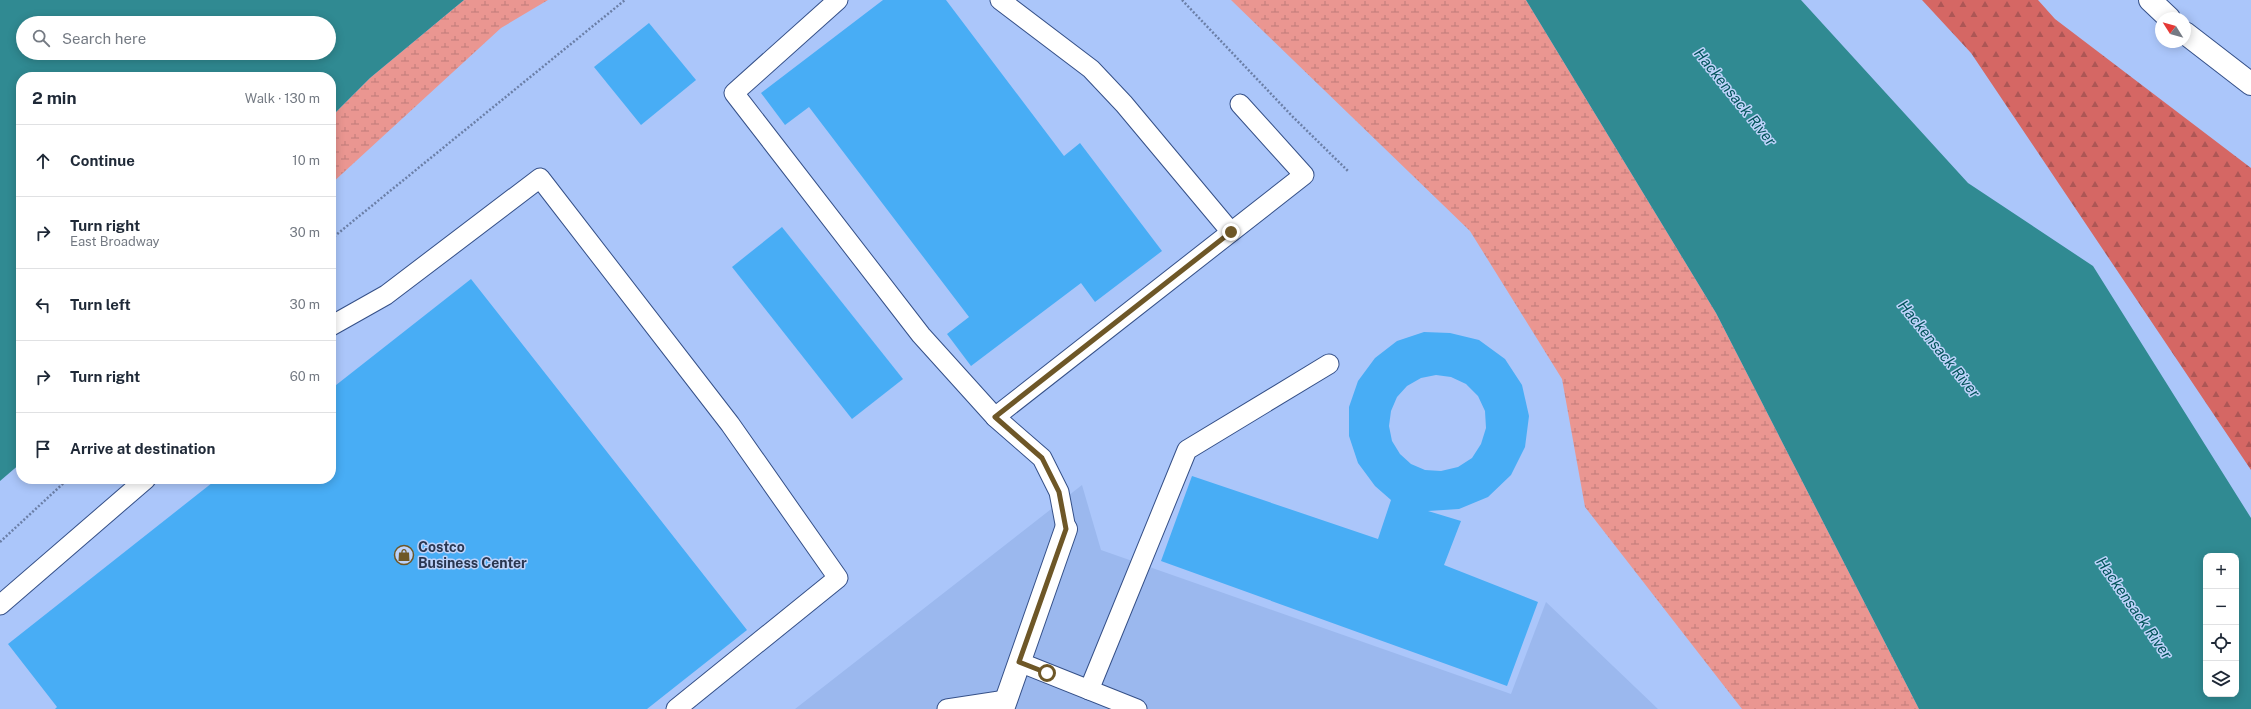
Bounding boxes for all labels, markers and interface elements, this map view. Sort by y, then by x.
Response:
north arrow [2155,12,2191,48]
search box [16,16,336,60]
icon: search [30,27,52,49]
text: Search here [62,30,146,47]
water label: Hackensack River [1691,45,1780,149]
text: 2 min [32,88,77,108]
text: Walk · 130 m [245,91,320,106]
icon: ahead [32,150,54,172]
text: Continue [70,152,135,169]
text: 10 m [292,153,320,168]
text: Turn right [70,217,140,234]
icon: right [32,222,54,244]
route end [1222,223,1240,241]
text: 30 m [290,225,320,240]
text: East Broadway [70,234,160,249]
icon: left [32,294,54,316]
text: Turn left [70,296,131,313]
text: 30 m [290,297,320,312]
water label: Hackensack River [1895,297,1984,401]
icon: right [32,366,54,388]
text: Turn right [70,368,140,385]
text: 60 m [290,369,320,384]
icon: arrive [32,438,54,460]
text: Arrive at destination [70,440,215,457]
place label: Costco Business Center [418,539,527,571]
shop icon: Costco Business Center [393,544,415,566]
map controls [2203,553,2239,697]
button: + [2203,553,2239,589]
water label: Hackensack River [2093,554,2176,662]
button: − [2203,589,2239,625]
button: locate [2203,625,2239,661]
button: layers [2203,661,2239,697]
route start [1038,664,1056,682]

